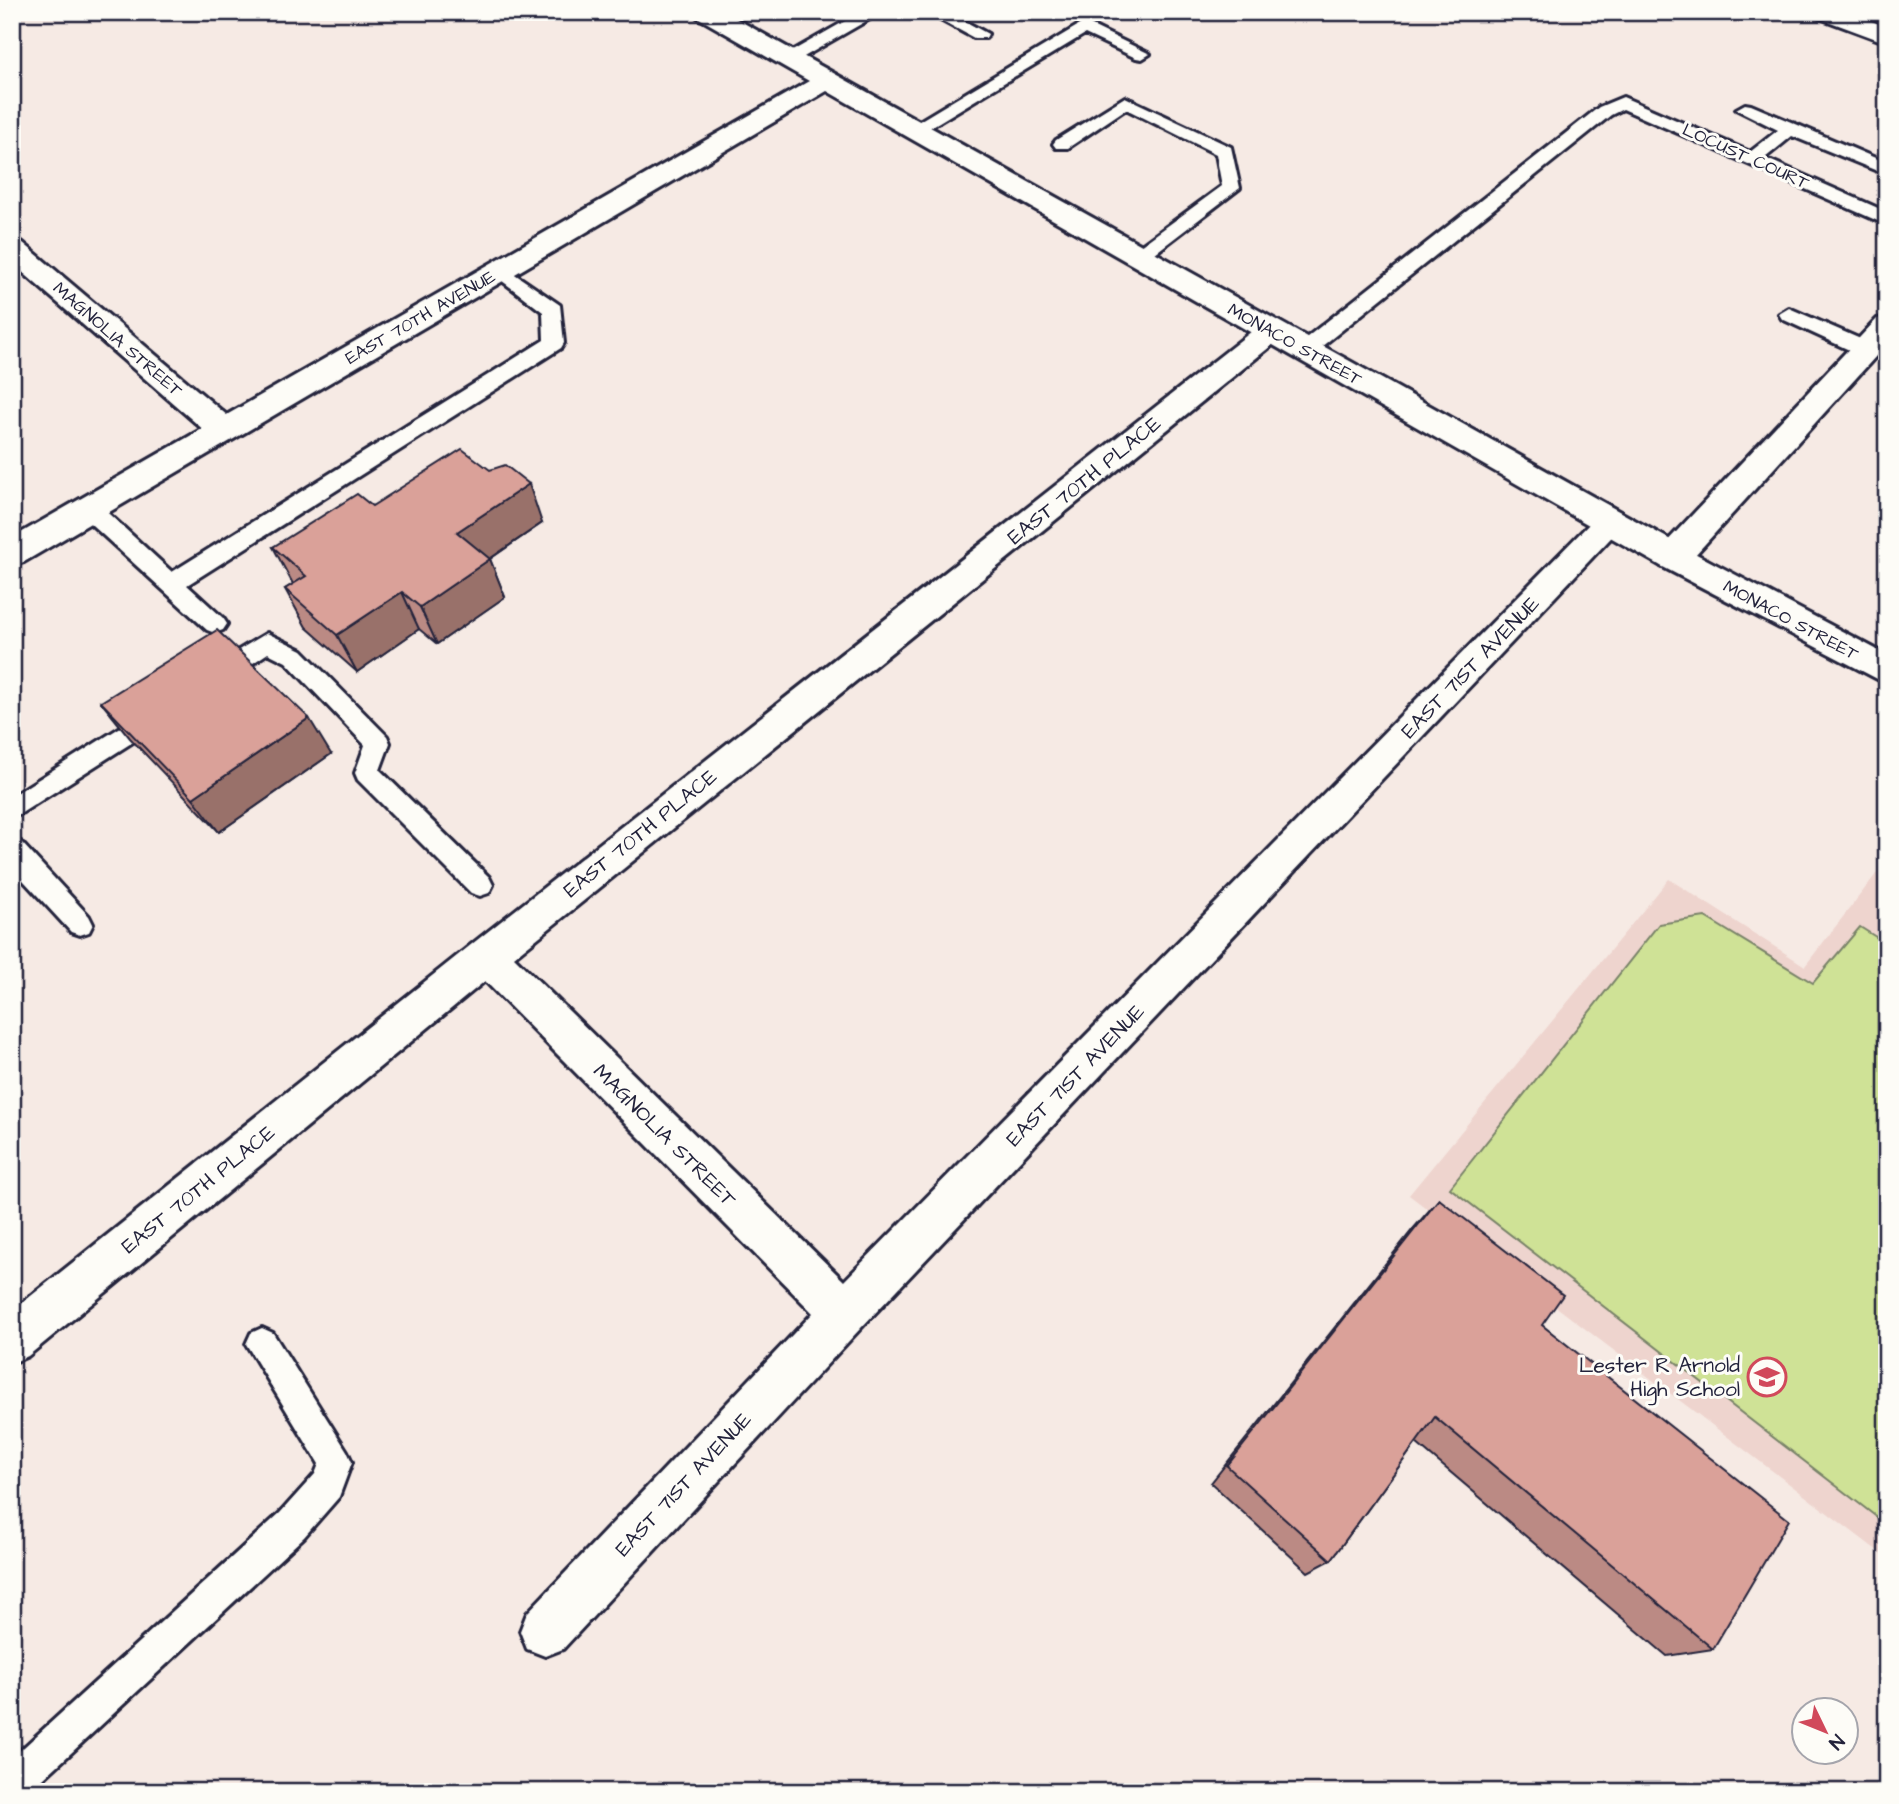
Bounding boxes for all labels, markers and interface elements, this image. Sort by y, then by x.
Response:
street label: LOCUST COURT [1678,117,1814,196]
street label: EAST 70TH AVENUE [341,264,500,371]
street label: MAGNOLIA STREET [47,276,188,403]
street label: MONACO STREET [1223,297,1367,392]
street label: EAST 70TH PLACE [1001,409,1168,551]
street label: MONACO STREET [1719,574,1864,667]
street label: EAST 71ST AVENUE [1395,589,1546,745]
street label: EAST 70TH PLACE [557,762,724,904]
street label: EAST 71ST AVENUE [1000,997,1151,1153]
street label: MAGNOLIA STREET [587,1057,743,1214]
street label: EAST 70TH PLACE [115,1118,282,1260]
place label: Lester R Arnold High School [1579,1351,1740,1406]
school or university icon: Lester R Arnold High School [1746,1356,1788,1398]
street label: EAST 71ST AVENUE [609,1405,758,1563]
north arrow [1790,1696,1860,1766]
text: N [1822,1728,1850,1755]

